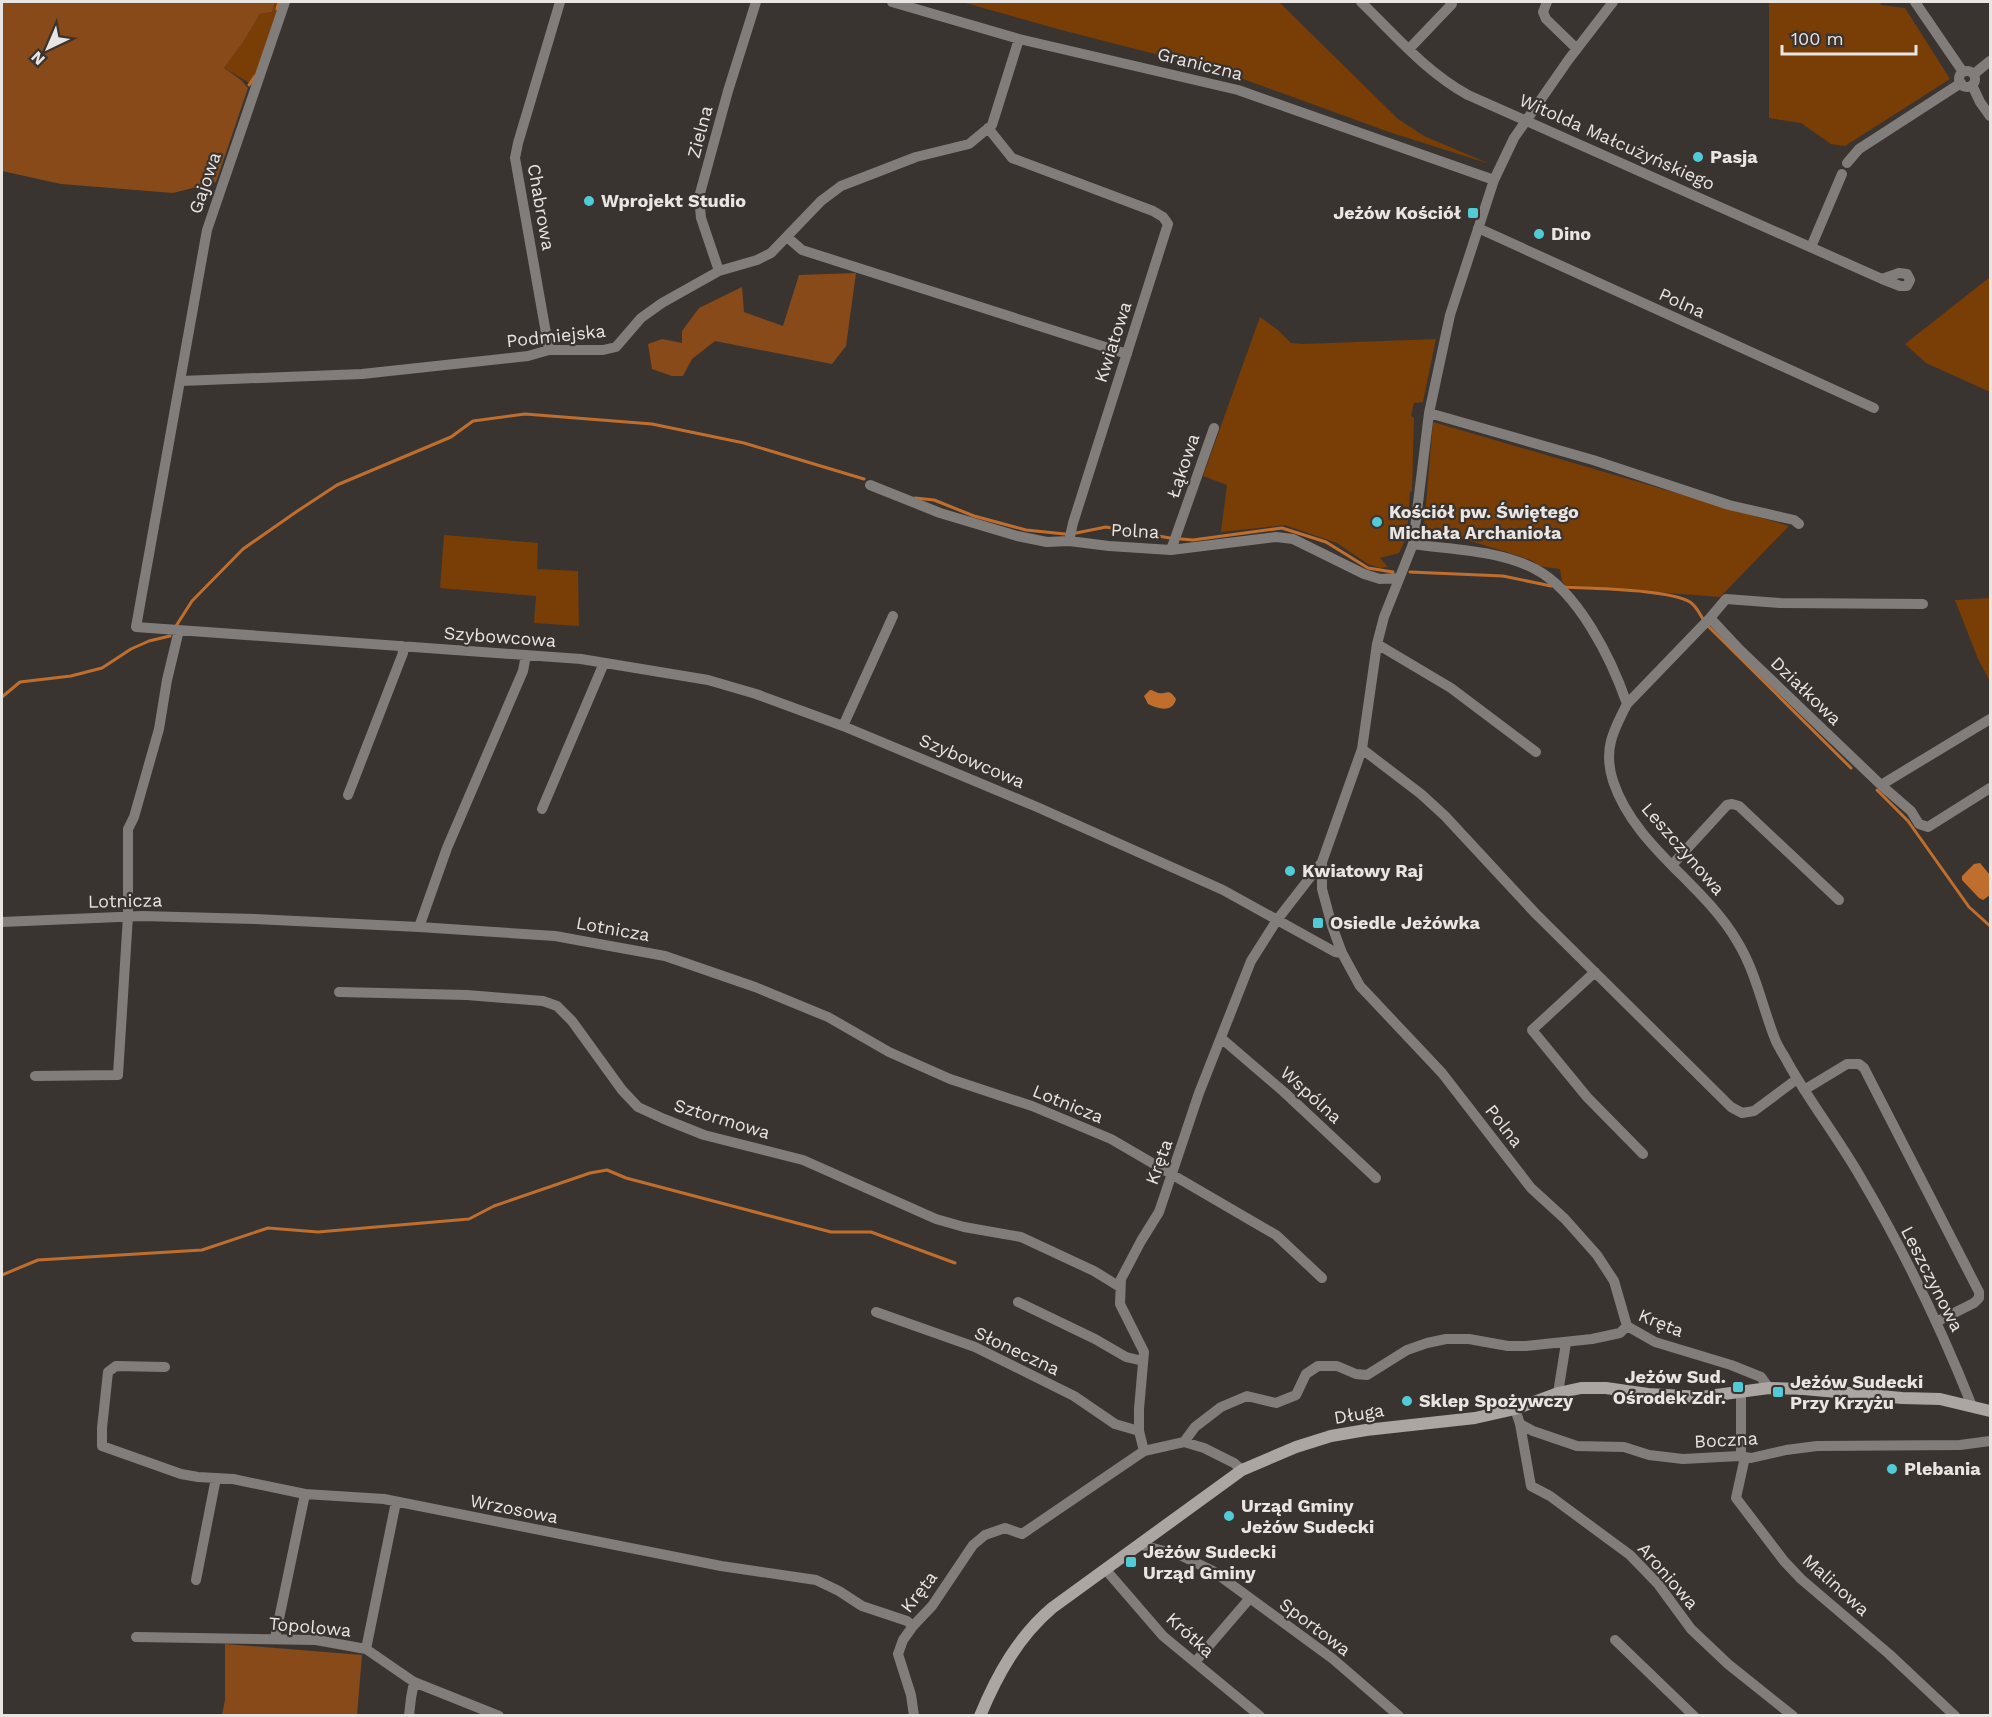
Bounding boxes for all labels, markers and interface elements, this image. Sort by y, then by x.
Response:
north arrow [18,18,78,78]
scale bar [1782,18,1916,56]
text: 100 m [1791,28,1844,49]
street label: Graniczna [1155,43,1245,84]
text: N [27,47,49,69]
street label: Witolda Małcużyńskiego [1516,89,1718,194]
street label: Zielna [682,103,717,160]
place label: Pasja [1710,146,1758,167]
street label: Gajowa [184,149,225,216]
marker: Pasja [1691,150,1705,164]
street label: Chabrowa [524,162,559,252]
place label: Wprojekt Studio [601,190,746,211]
marker: Wprojekt Studio [582,194,596,208]
place label: Jeżów Kościół [1333,202,1461,223]
marker: Jeżów Kościół [1466,206,1480,220]
place label: Dino [1551,223,1591,244]
marker: Dino [1532,227,1546,241]
street label: Polna [1656,283,1709,322]
street label: Kwiatowa [1090,299,1135,385]
street label: Podmiejska [505,320,607,351]
street label: Łąkowa [1162,431,1203,501]
place label: Kościół pw. Świętego Michała Archanioła [1389,501,1579,543]
marker: Kościół pw. Świętego Michała Archanioła [1370,515,1384,529]
street label: Polna [1110,519,1160,542]
street label: Szybowcowa [443,622,557,651]
street label: Działkowa [1767,652,1846,729]
street label: Szybowcowa [916,729,1028,792]
street label: Leszczynowa [1638,798,1729,899]
place label: Kwiatowy Raj [1302,860,1423,881]
marker: Kwiatowy Raj [1283,864,1297,878]
street label: Lotnicza [88,889,162,912]
street label: Lotnicza [575,912,652,945]
place label: Osiedle Jeżówka [1330,912,1481,933]
marker: Osiedle Jeżówka [1311,916,1325,930]
street label: Wspólna [1276,1062,1346,1128]
street label: Lotnicza [1030,1080,1107,1127]
street label: Sztormowa [672,1094,773,1143]
street label: Polna [1481,1100,1528,1151]
street label: Kręta [1141,1136,1176,1187]
street label: Leszczynowa [1897,1223,1968,1335]
street label: Kręta [1636,1304,1687,1341]
street label: Słoneczna [971,1322,1063,1379]
place label: Jeżów Sud. Ośrodek Zdr. [1613,1366,1726,1408]
place label: Jeżów Sudecki Przy Krzyżu [1790,1371,1923,1413]
marker: Jeżów Sud. Ośrodek Zdr. [1731,1380,1745,1394]
marker: Jeżów Sudecki Przy Krzyżu [1771,1385,1785,1399]
place label: Sklep Spożywczy [1419,1390,1574,1411]
marker: Sklep Spożywczy [1400,1394,1414,1408]
street label: Długa [1332,1399,1386,1428]
street label: Boczna [1694,1427,1758,1452]
place label: Plebania [1904,1458,1981,1479]
marker: Plebania [1885,1462,1899,1476]
street label: Wrzosowa [468,1490,560,1527]
place label: Urząd Gminy Jeżów Sudecki [1241,1495,1374,1537]
marker: Urząd Gminy Jeżów Sudecki [1222,1509,1236,1523]
street label: Aroniowa [1634,1538,1703,1613]
place label: Jeżów Sudecki Urząd Gminy [1143,1541,1276,1583]
street label: Malinowa [1799,1549,1874,1620]
marker: Jeżów Sudecki Urząd Gminy [1124,1555,1138,1569]
street label: Kręta [896,1567,941,1617]
street label: Sportowa [1276,1593,1355,1660]
street label: Krótka [1162,1608,1219,1662]
street label: Topolowa [268,1612,352,1641]

